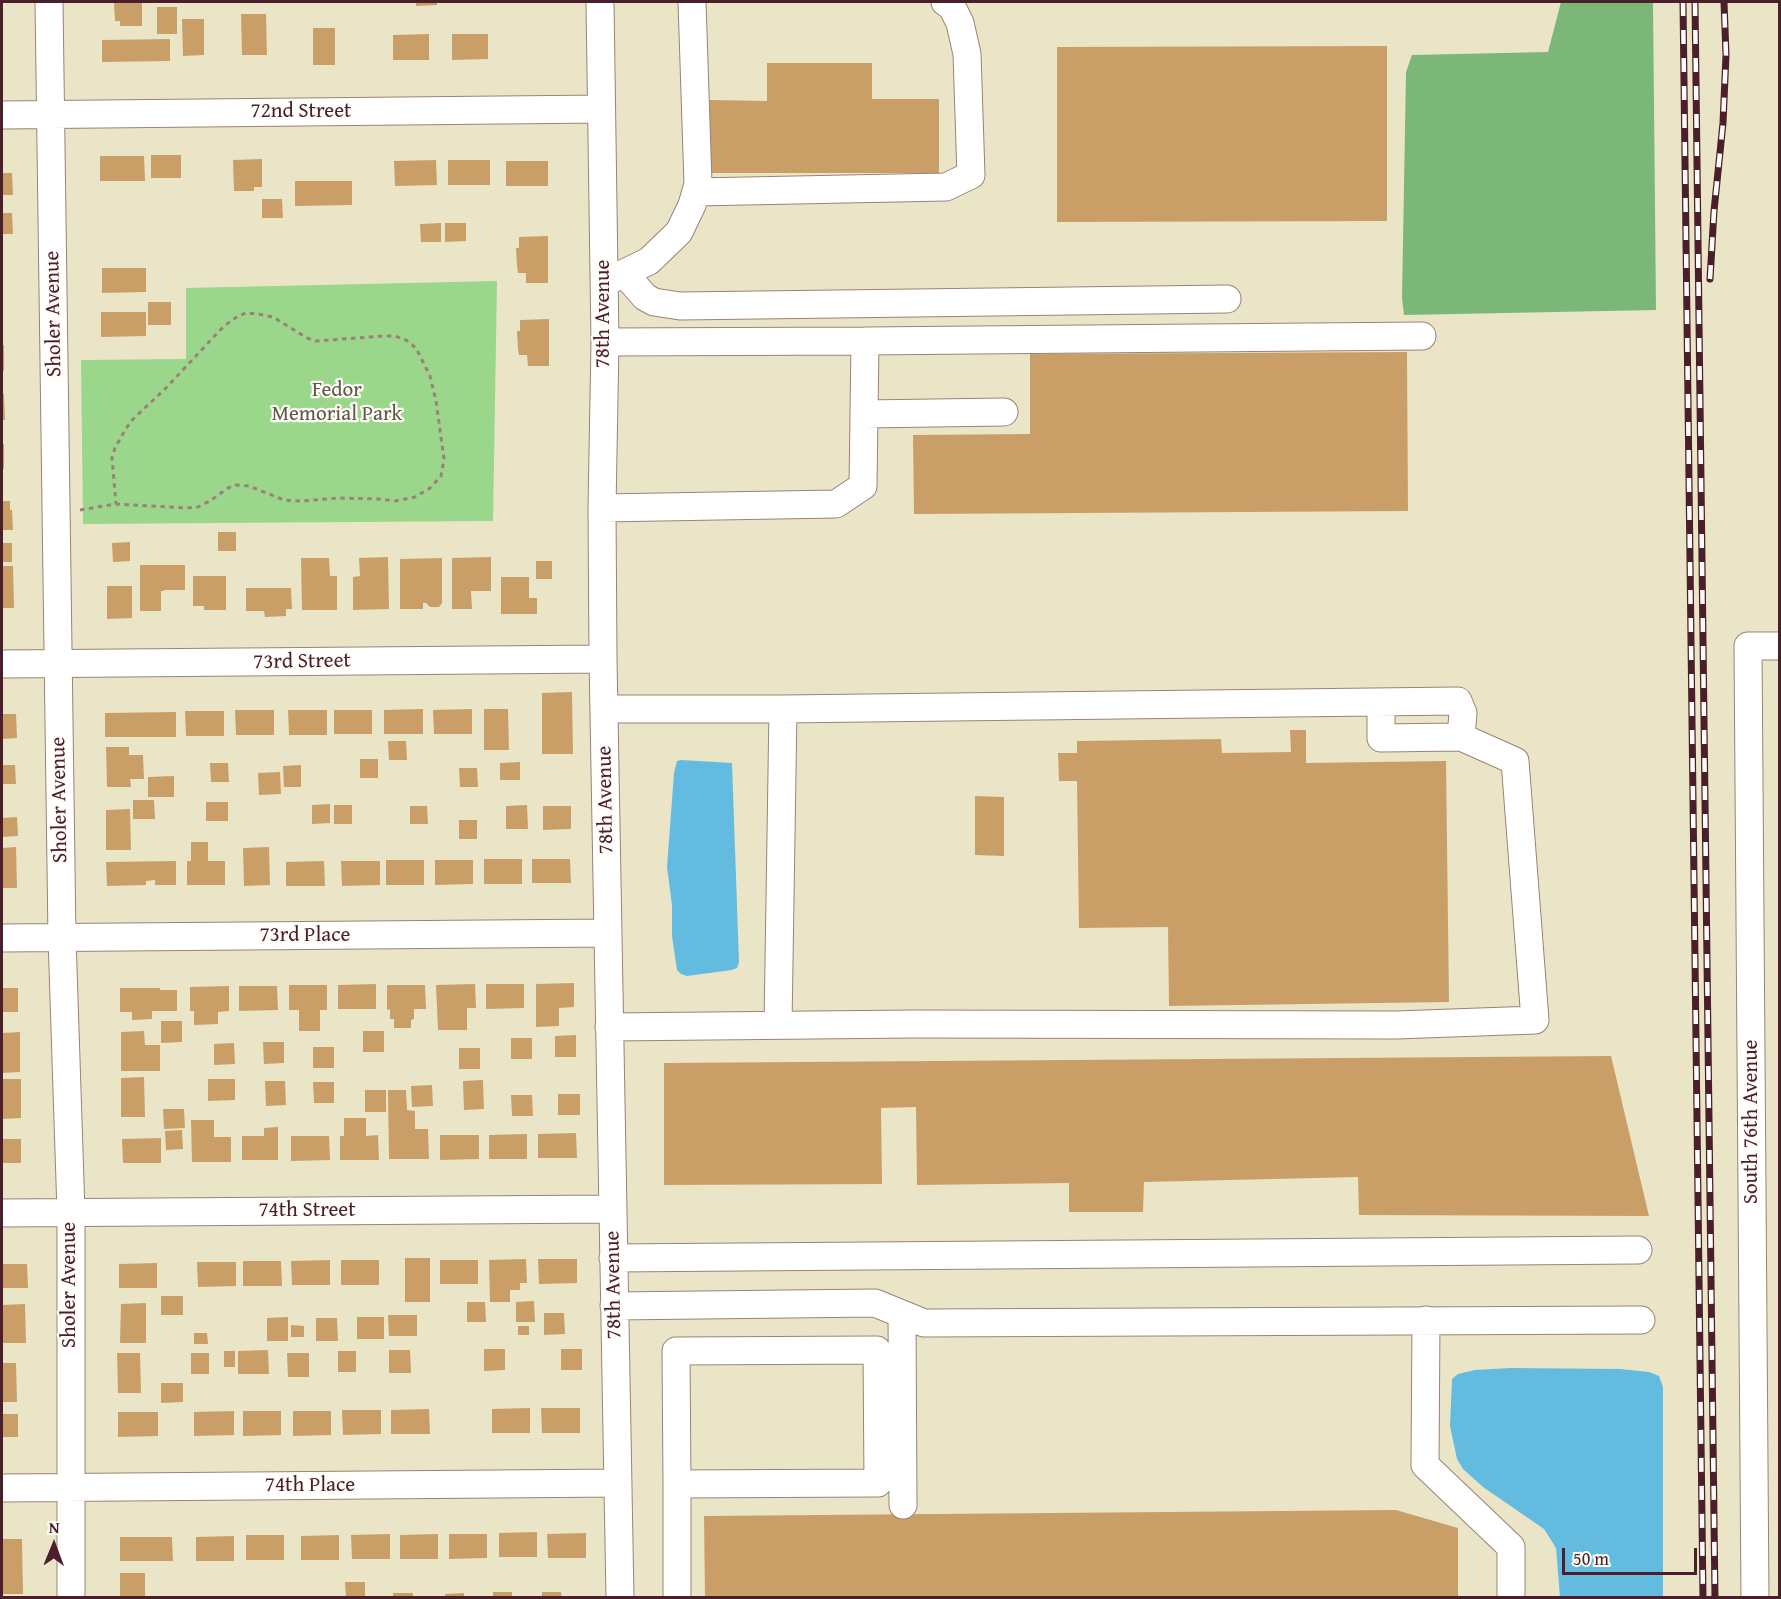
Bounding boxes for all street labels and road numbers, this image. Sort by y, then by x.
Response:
street label: 72nd Street [251,99,351,125]
street label: Sholer Avenue [40,251,68,377]
street label: 78th Avenue [591,260,617,368]
street label: 73rd Street [253,649,351,675]
street label: Sholer Avenue [46,737,74,863]
street label: 78th Avenue [592,745,620,855]
street label: 73rd Place [260,923,350,949]
street label: South 76th Avenue [1739,1040,1765,1204]
street label: 74th Street [258,1198,356,1224]
street label: Sholer Avenue [57,1222,83,1348]
street label: 78th Avenue [600,1230,628,1340]
street label: 74th Place [265,1473,355,1499]

